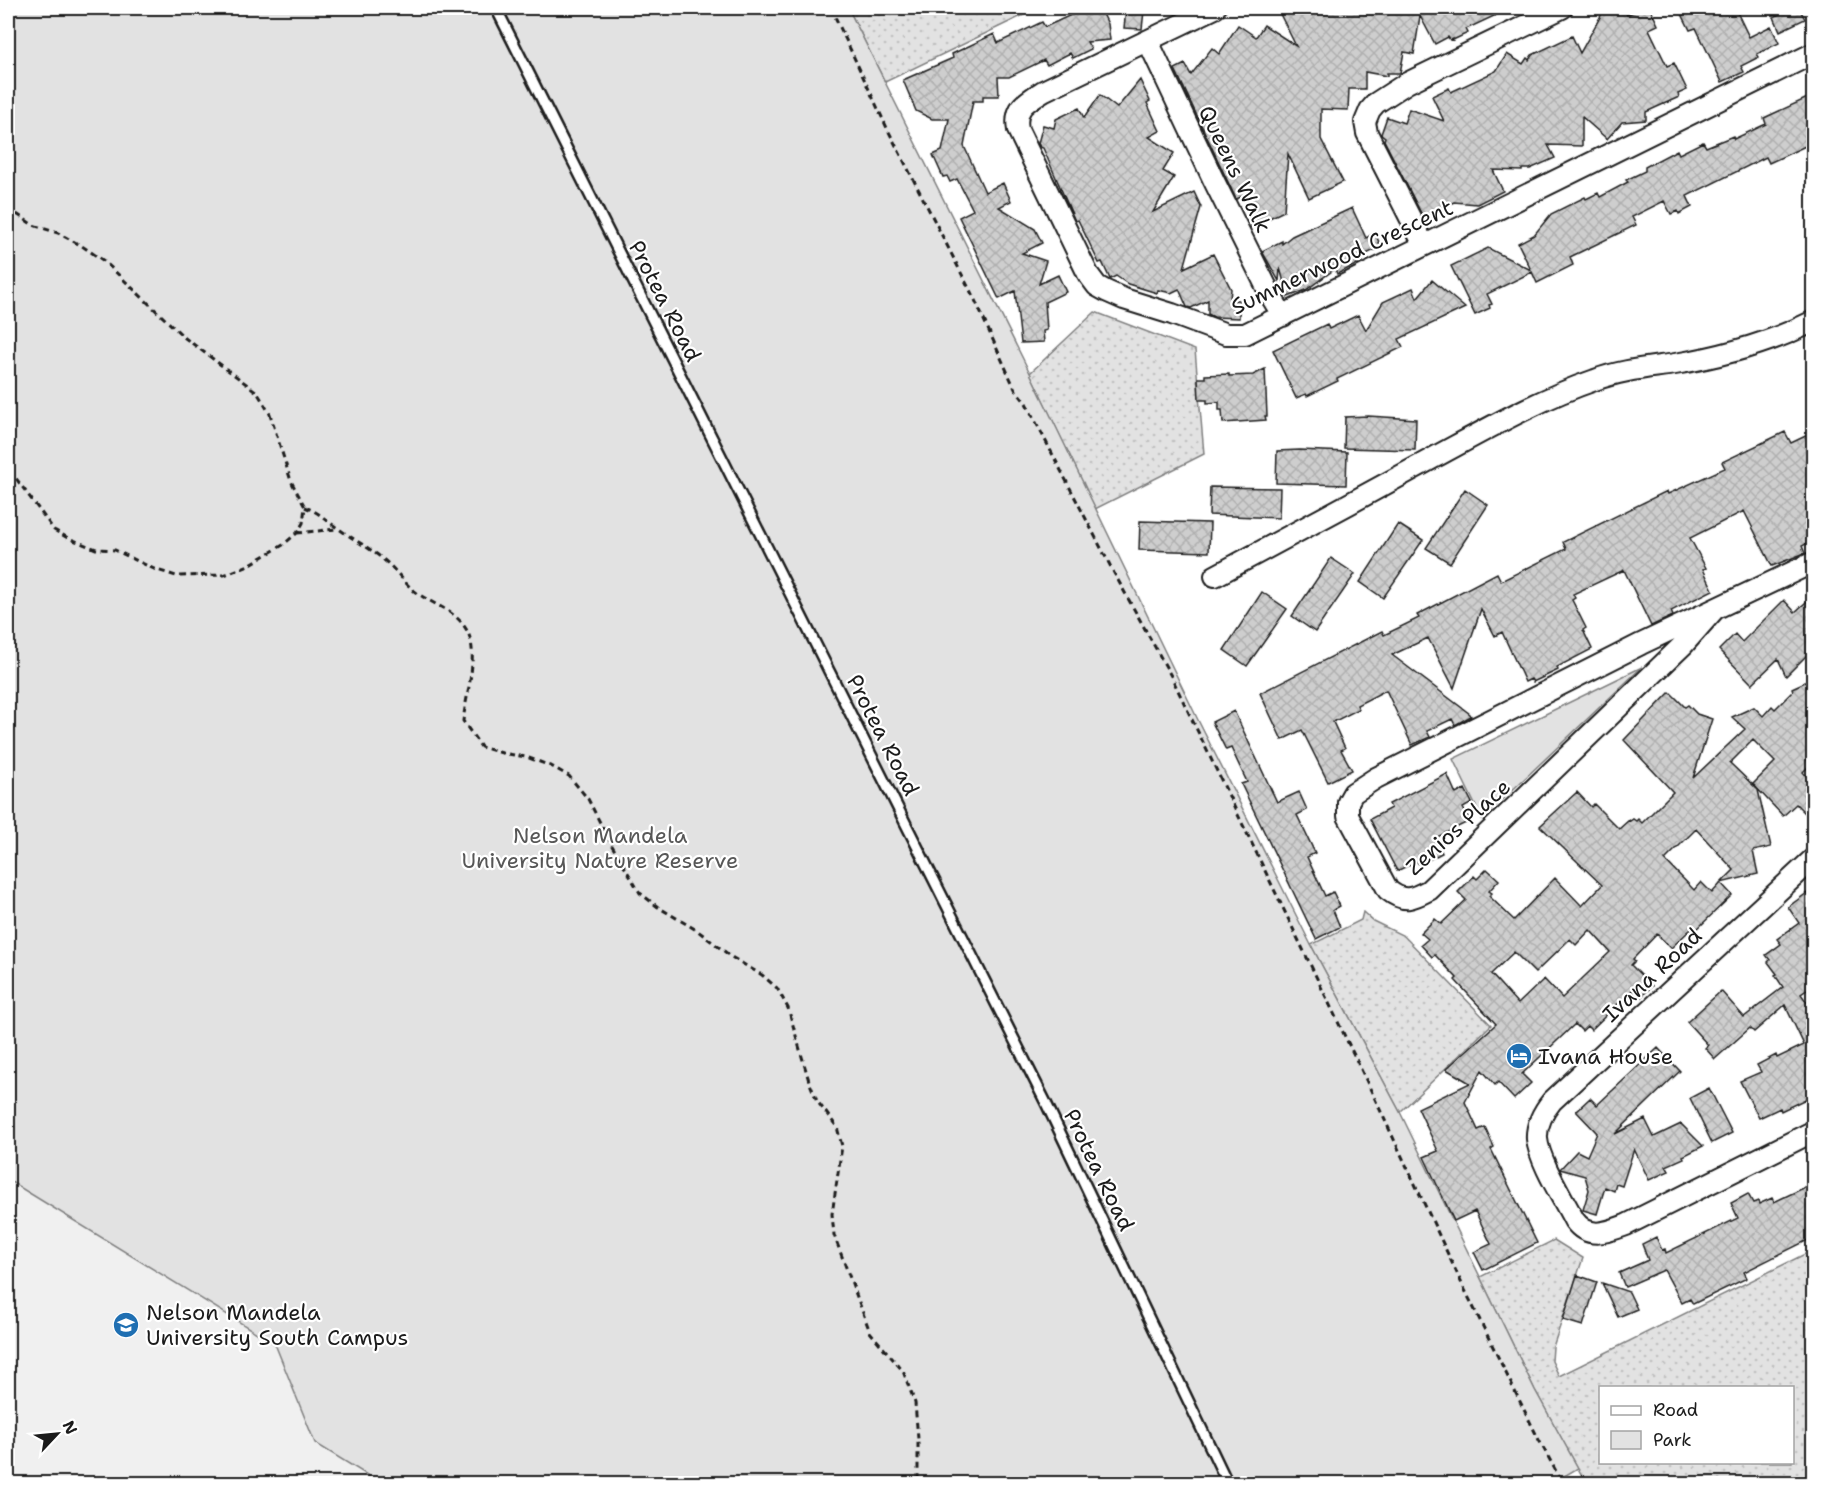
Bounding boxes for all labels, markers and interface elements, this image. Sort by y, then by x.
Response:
street label: Queens Walk [1192,101,1278,237]
street label: Summerwood Crescent [1226,193,1458,321]
street label: Protea Road [622,235,708,367]
street label: Protea Road [840,669,926,801]
street label: Zenios Place [1399,772,1517,882]
park label: Nelson Mandela University Nature Reserve [462,821,738,875]
street label: Ivana Road [1596,921,1708,1028]
hotel icon: Ivana House [1504,1041,1534,1071]
place label: Ivana House [1538,1042,1673,1071]
street label: Protea Road [1057,1104,1141,1236]
place label: Nelson Mandela University South Campus [146,1298,409,1352]
school or university icon: Nelson Mandela University South Campus [111,1310,141,1340]
legend [1599,1386,1794,1464]
text: Road [1653,1398,1698,1422]
north arrow [27,1404,87,1464]
text: N [58,1417,82,1438]
text: Park [1653,1428,1692,1452]

